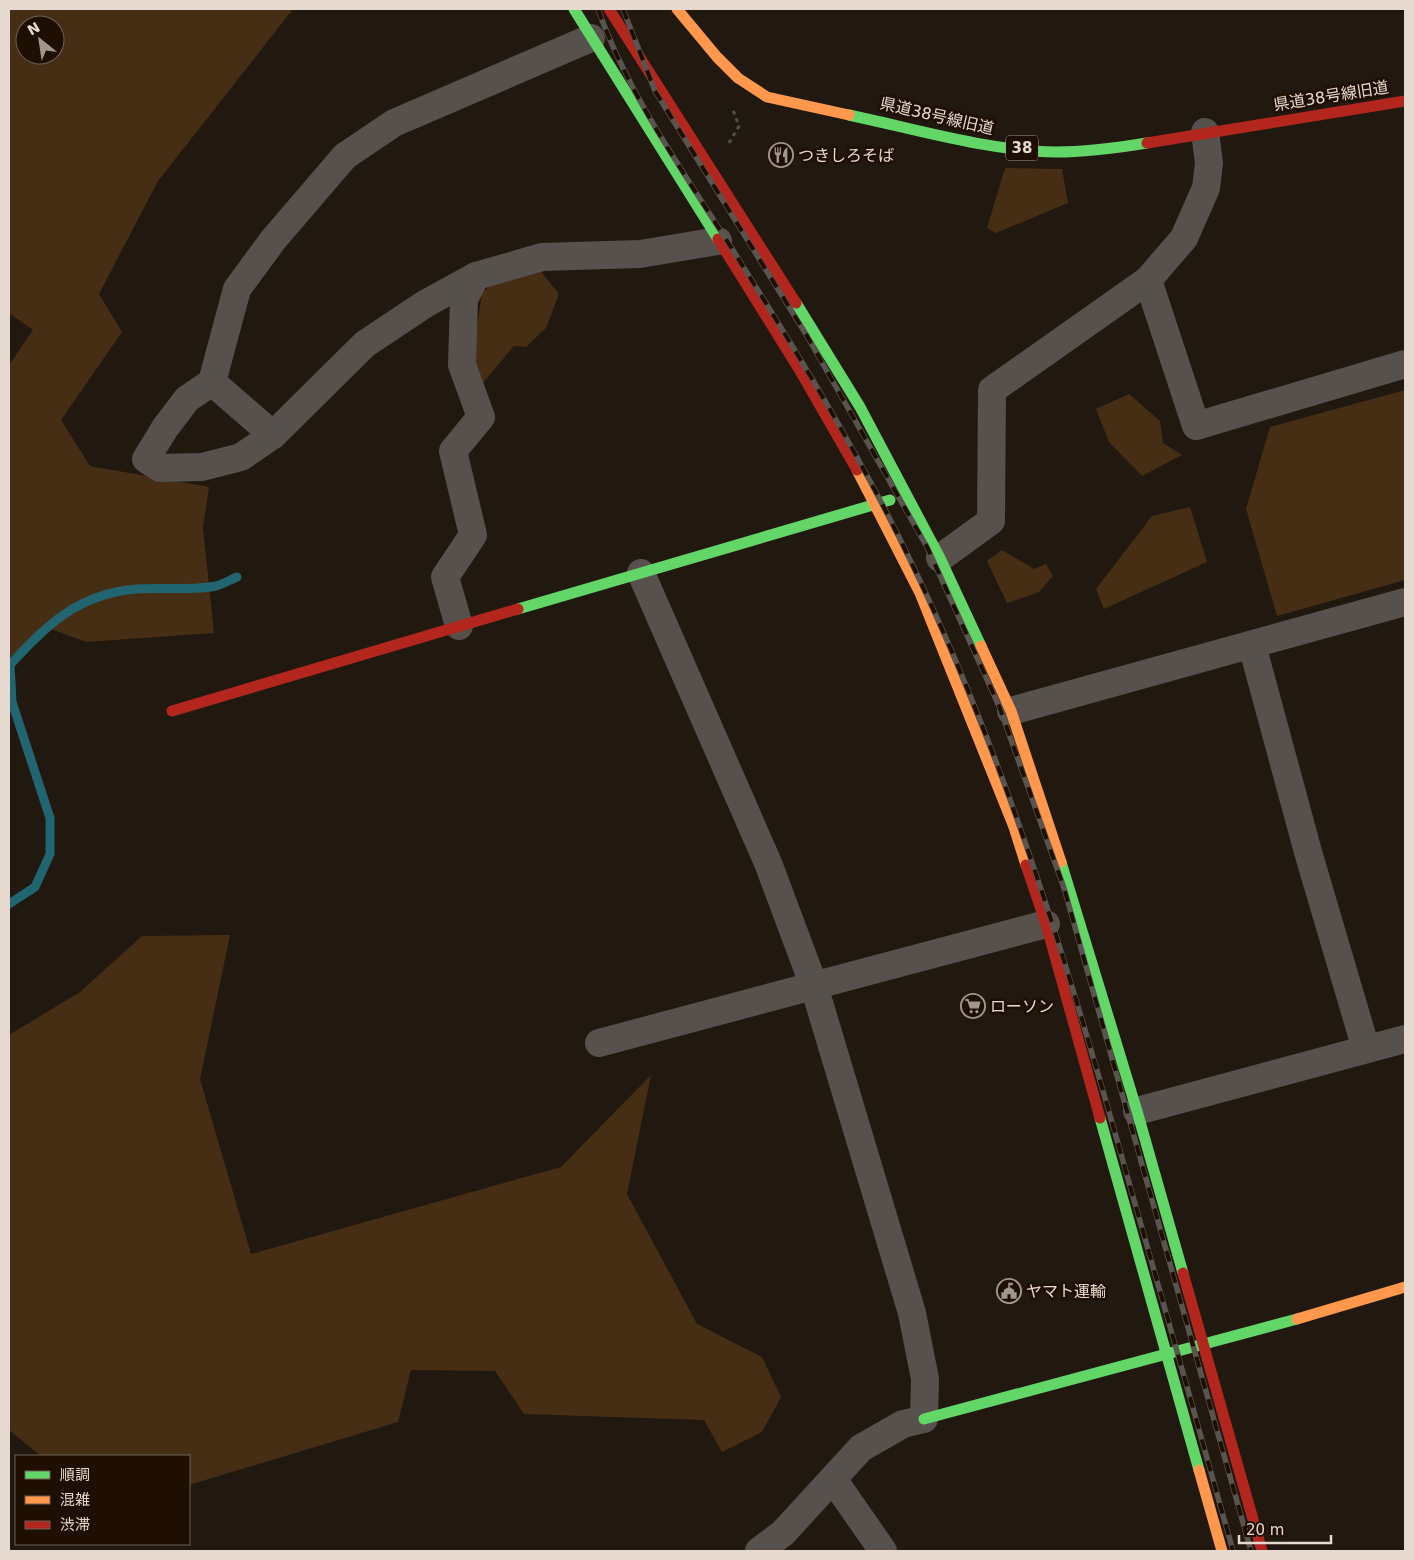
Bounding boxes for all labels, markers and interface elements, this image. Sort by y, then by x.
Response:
north arrow [15,15,65,65]
text: N [24,19,43,39]
street label: 県道38号線旧道 [1272,78,1390,114]
street label: 県道38号線旧道 [878,94,996,138]
road number: 38 [1006,136,1038,160]
restaurant icon: つきしろそば [768,142,794,168]
place label: つきしろそば [798,146,894,165]
supermarket icon: ローソン [960,993,986,1019]
place label: ローソン [990,997,1054,1016]
public building icon: ヤマト運輸 [996,1278,1022,1304]
place label: ヤマト運輸 [1026,1282,1106,1301]
legend [15,1455,190,1545]
text: 順調 [60,1466,90,1484]
text: 混雑 [60,1491,90,1509]
scale bar [1239,1512,1332,1544]
text: 渋滞 [60,1516,90,1534]
text: 20 m [1246,1521,1284,1539]

